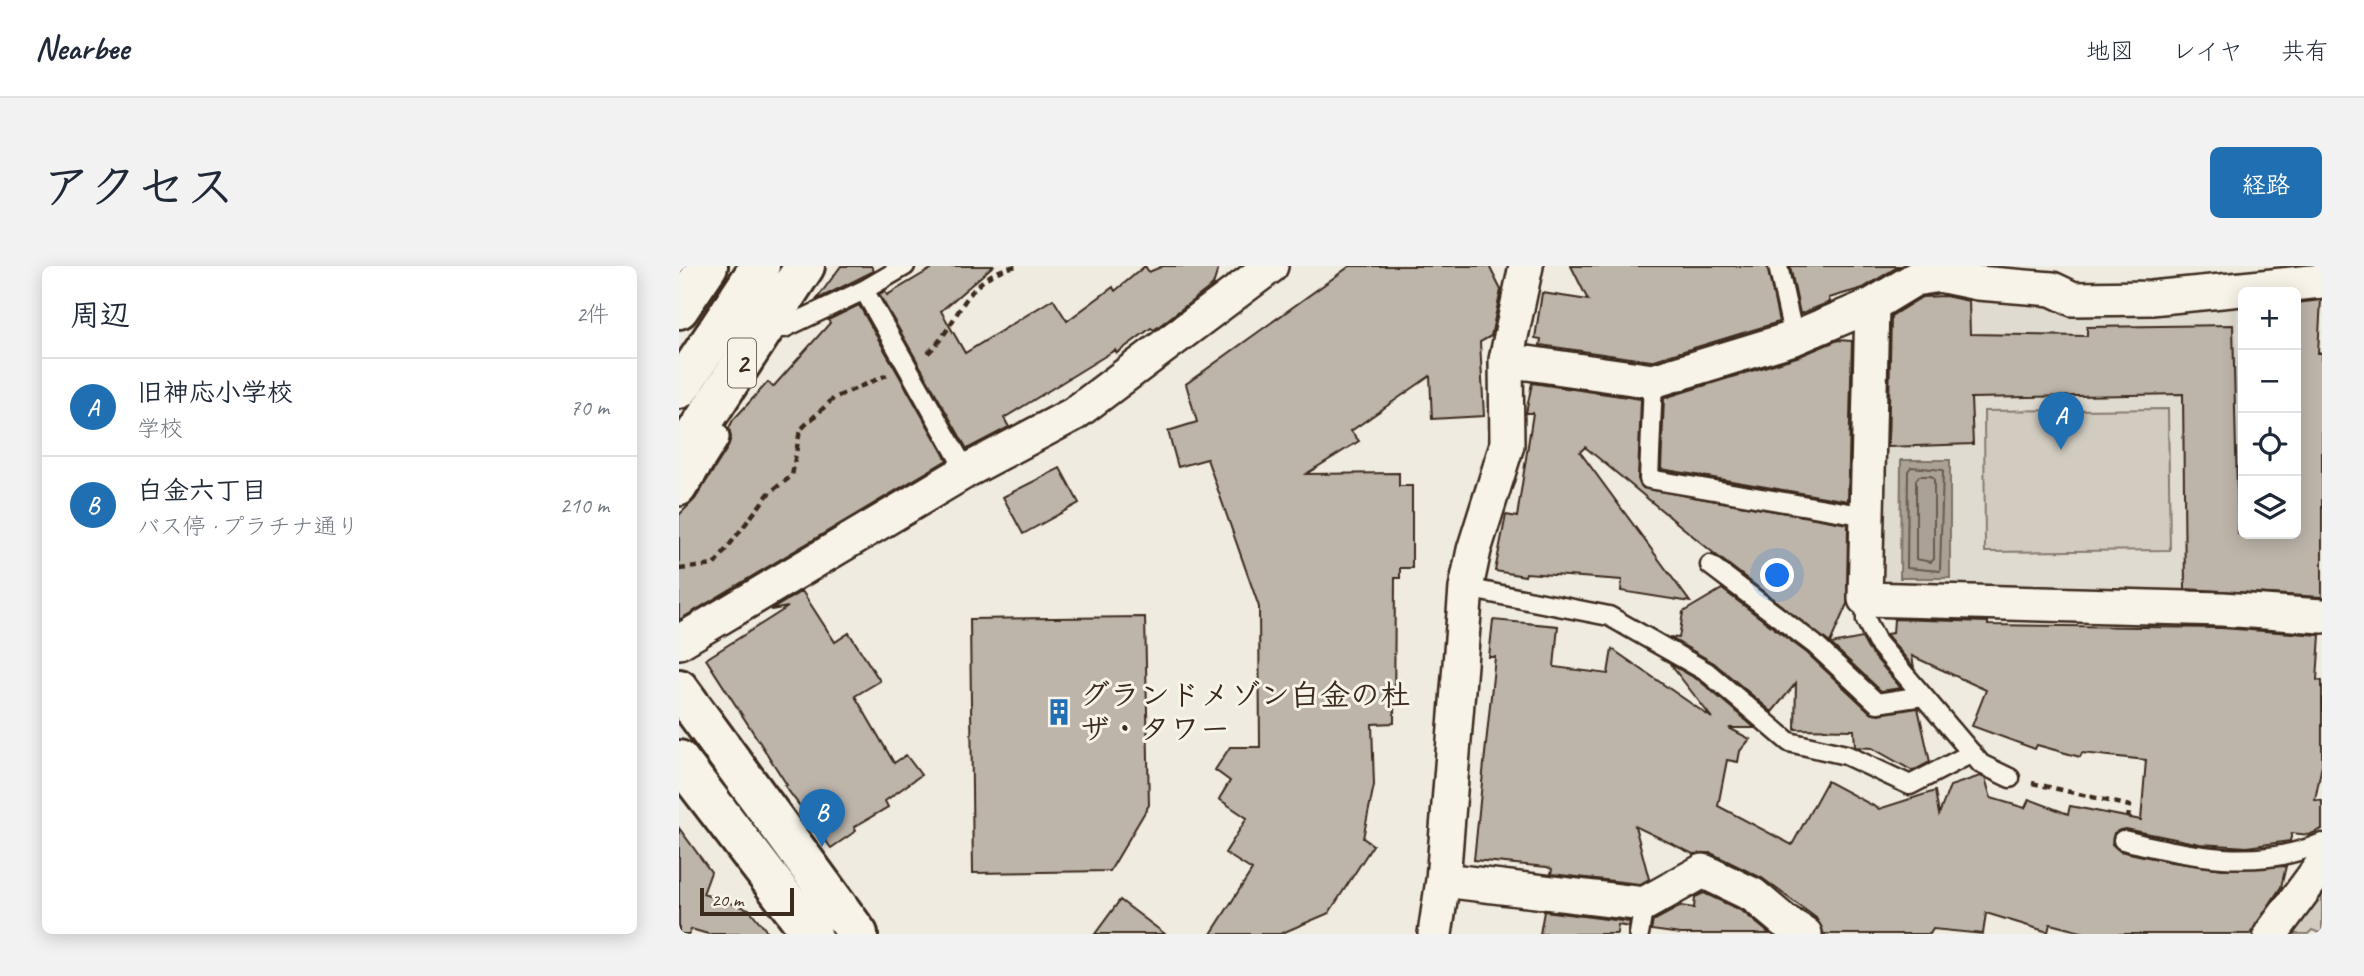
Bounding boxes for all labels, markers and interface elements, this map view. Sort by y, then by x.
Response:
text: Nearbee [35,27,129,69]
text: 地図 [2086,36,2134,66]
text: レイヤ [2172,36,2243,66]
text: 共有 [2281,36,2329,66]
button: 経路 [2210,147,2322,218]
text: アクセス [42,156,235,218]
map controls [2238,287,2301,539]
button: + [2238,287,2301,350]
text: 周辺 [70,296,130,334]
text: 2件 [576,300,609,329]
road number: 2 [728,338,756,388]
button: − [2238,350,2301,413]
text: 旧神応小学校 [137,376,293,409]
pin: A [2038,392,2084,450]
text: A [87,393,99,422]
text: 70 m [570,393,609,422]
button: locate [2238,413,2301,476]
text: 学校 [137,414,183,443]
text: 白金六丁目 [137,474,267,507]
button: layers [2238,476,2301,539]
text: B [87,491,99,520]
text: 210 m [560,491,609,520]
text: バス停 · プラチナ通り [137,512,359,541]
your location [1760,558,1794,592]
place label: グランドメゾン白金の杜 ザ・タワー [1080,676,1410,748]
building icon: グランドメゾン白金の杜 ザ・タワー [1044,697,1074,727]
pin: B [799,789,845,847]
scale bar [700,885,795,917]
text: 20 m [711,888,743,912]

